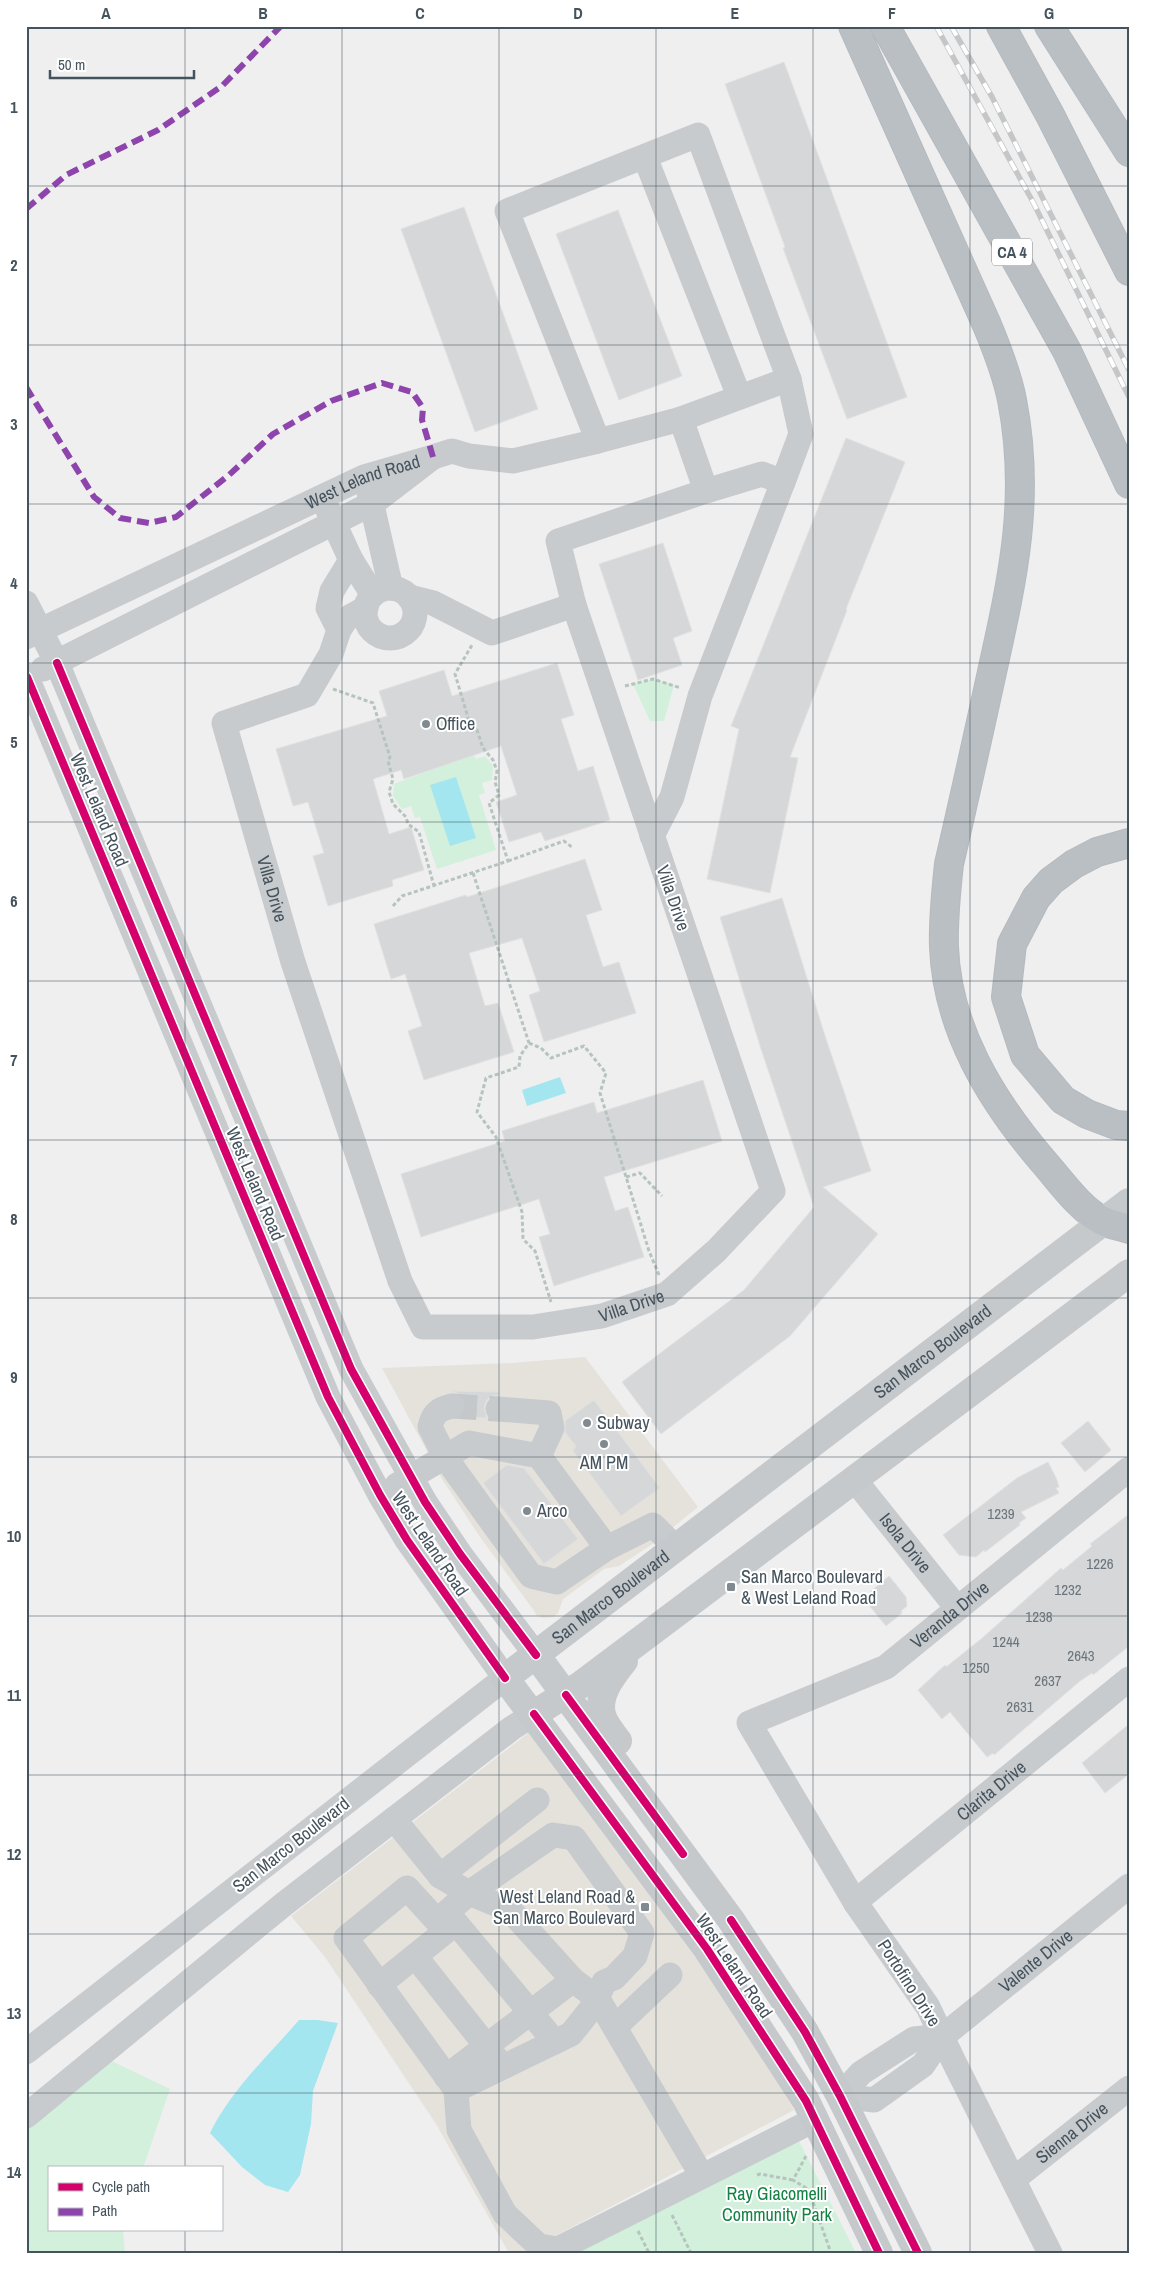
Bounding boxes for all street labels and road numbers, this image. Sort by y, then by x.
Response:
road number: CA 4 [992,238,1032,266]
street label: West Leland Road [301,448,423,515]
street label: West Leland Road [64,749,135,870]
street label: Villa Drive [251,853,294,925]
street label: Villa Drive [651,862,696,934]
street label: West Leland Road [220,1123,291,1244]
street label: Villa Drive [595,1283,668,1328]
street label: San Marco Boulevard [868,1298,997,1404]
street label: West Leland Road [386,1486,475,1601]
street label: Isola Drive [874,1507,937,1578]
street label: San Marco Boulevard [546,1544,675,1650]
street label: Veranda Drive [905,1575,994,1654]
street label: Clarita Drive [951,1755,1031,1826]
street label: San Marco Boulevard [227,1791,354,1898]
street label: West Leland Road [690,1908,779,2023]
street label: Valente Drive [993,1923,1078,1998]
street label: Portofino Drive [872,1934,947,2031]
street label: Sienna Drive [1030,2096,1113,2169]

